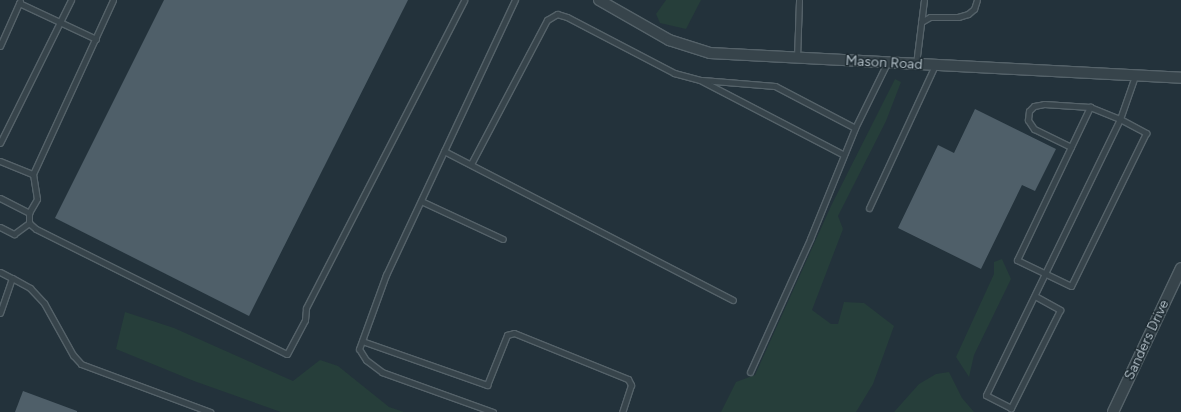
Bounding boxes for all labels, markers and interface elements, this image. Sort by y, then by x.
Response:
street label: Mason Road [845,53,923,73]
street label: Sanders Drive [1121,297,1173,383]

